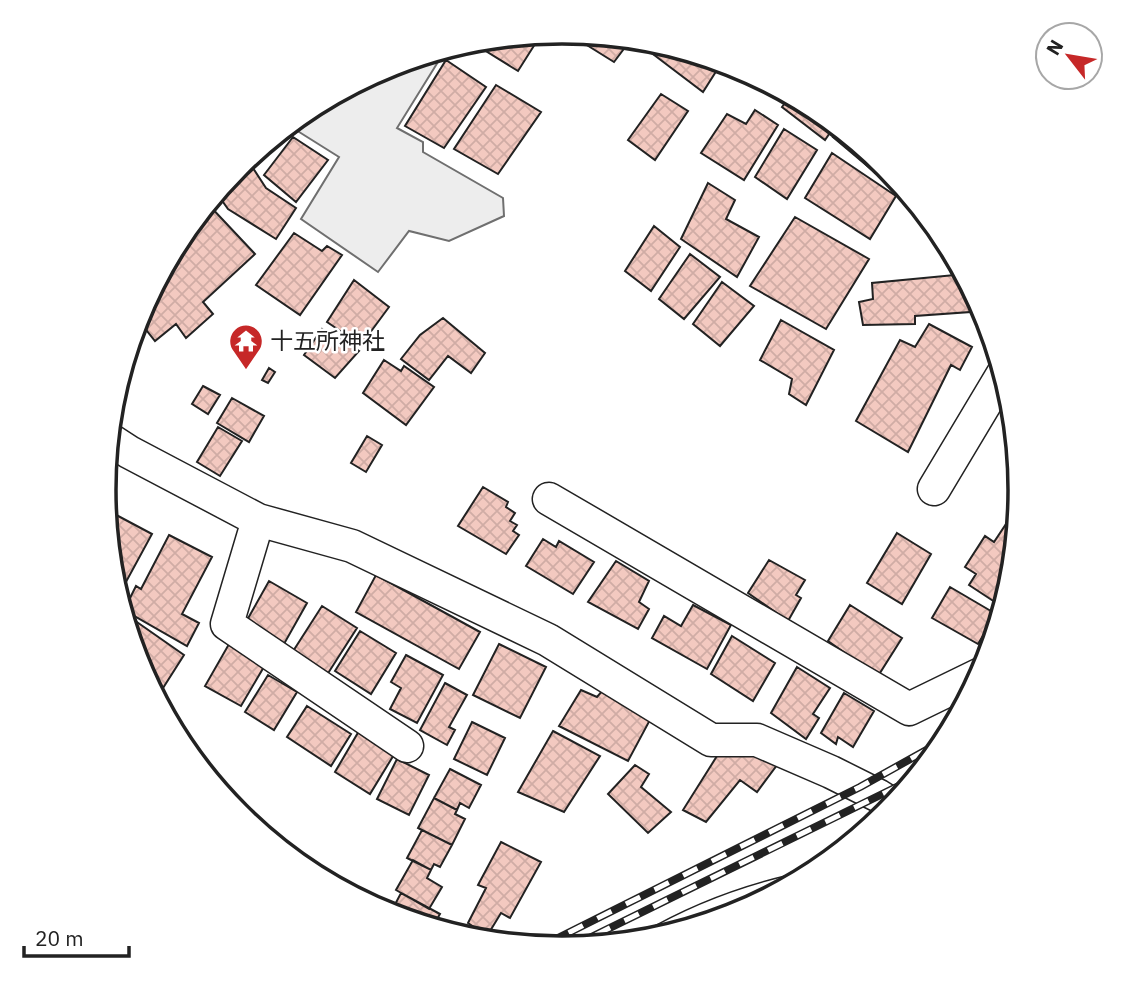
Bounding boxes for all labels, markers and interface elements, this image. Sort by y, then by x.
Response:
north arrow [1034,21,1104,91]
text: N [1041,35,1068,59]
temple icon: 十五所神社 [227,322,265,371]
place label: 十五所神社 [270,325,385,355]
scale bar [24,914,130,958]
text: 20 m [35,924,84,952]

